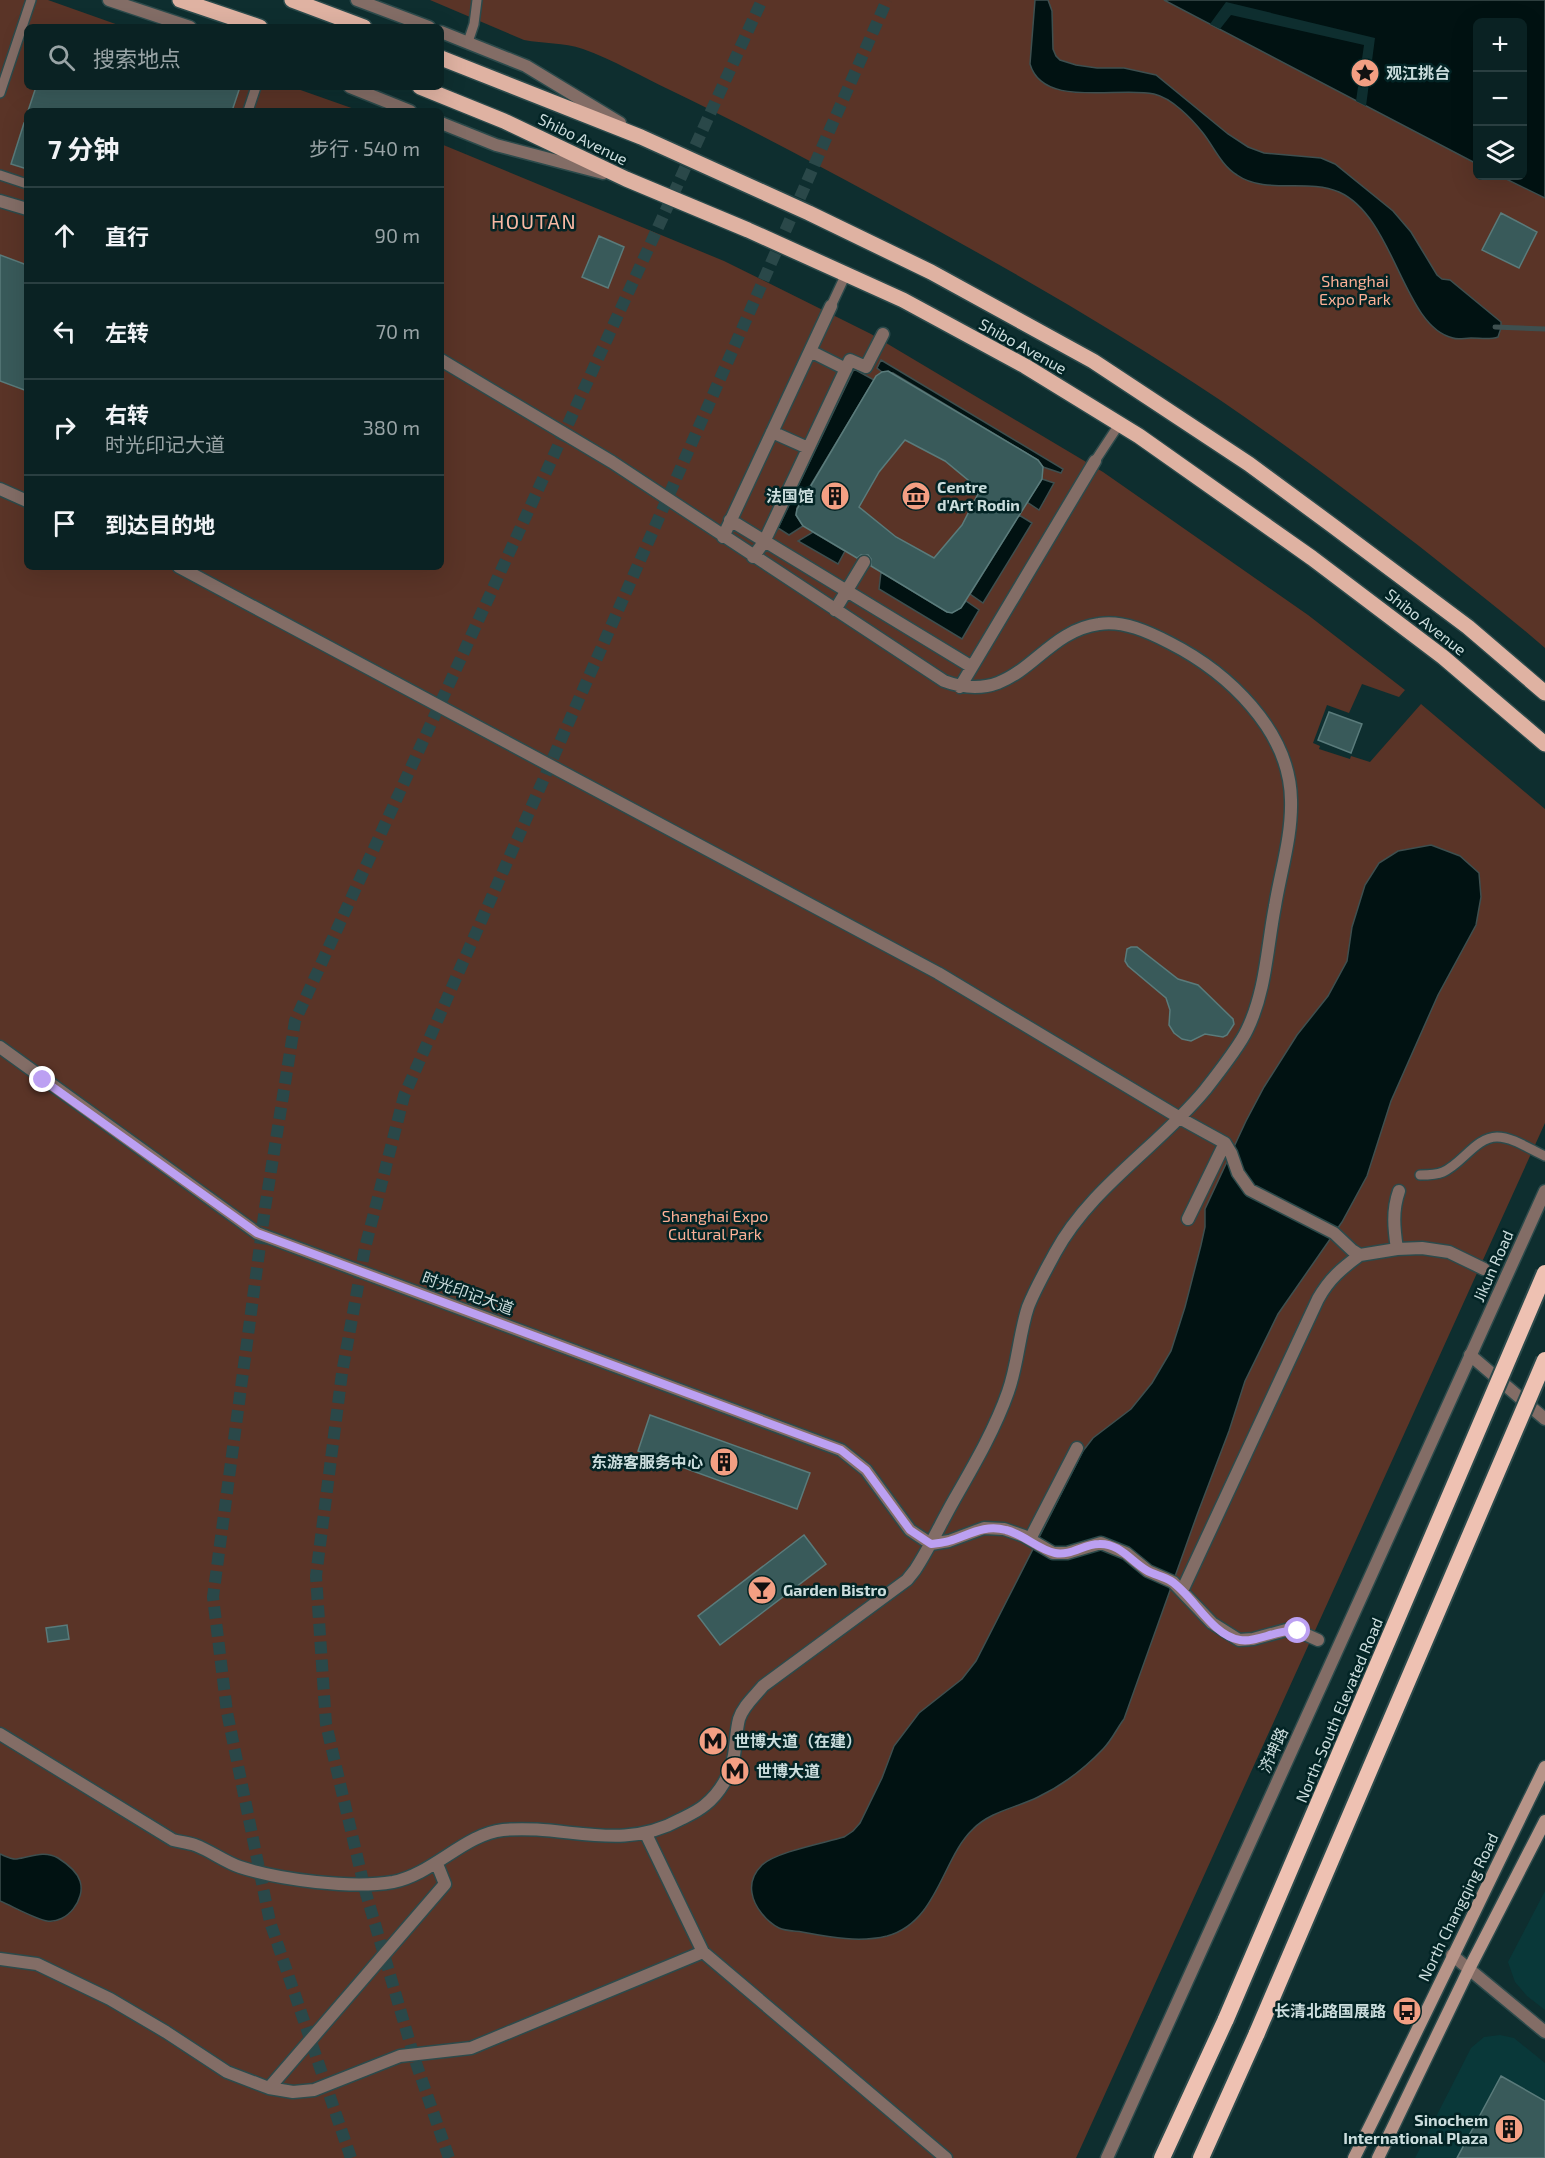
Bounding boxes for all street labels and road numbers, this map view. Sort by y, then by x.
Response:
street label: Shibo Avenue [535,109,631,168]
street label: Shibo Avenue [976,314,1070,377]
street label: Shibo Avenue [1382,584,1470,659]
street label: Jikun Road [1468,1227,1517,1305]
street label: 时光印记大道 [420,1267,517,1318]
street label: North-South Elevated Road [1291,1614,1386,1805]
street label: 济坤路 [1254,1724,1291,1776]
street label: North Changqing Road [1413,1829,1502,1984]

